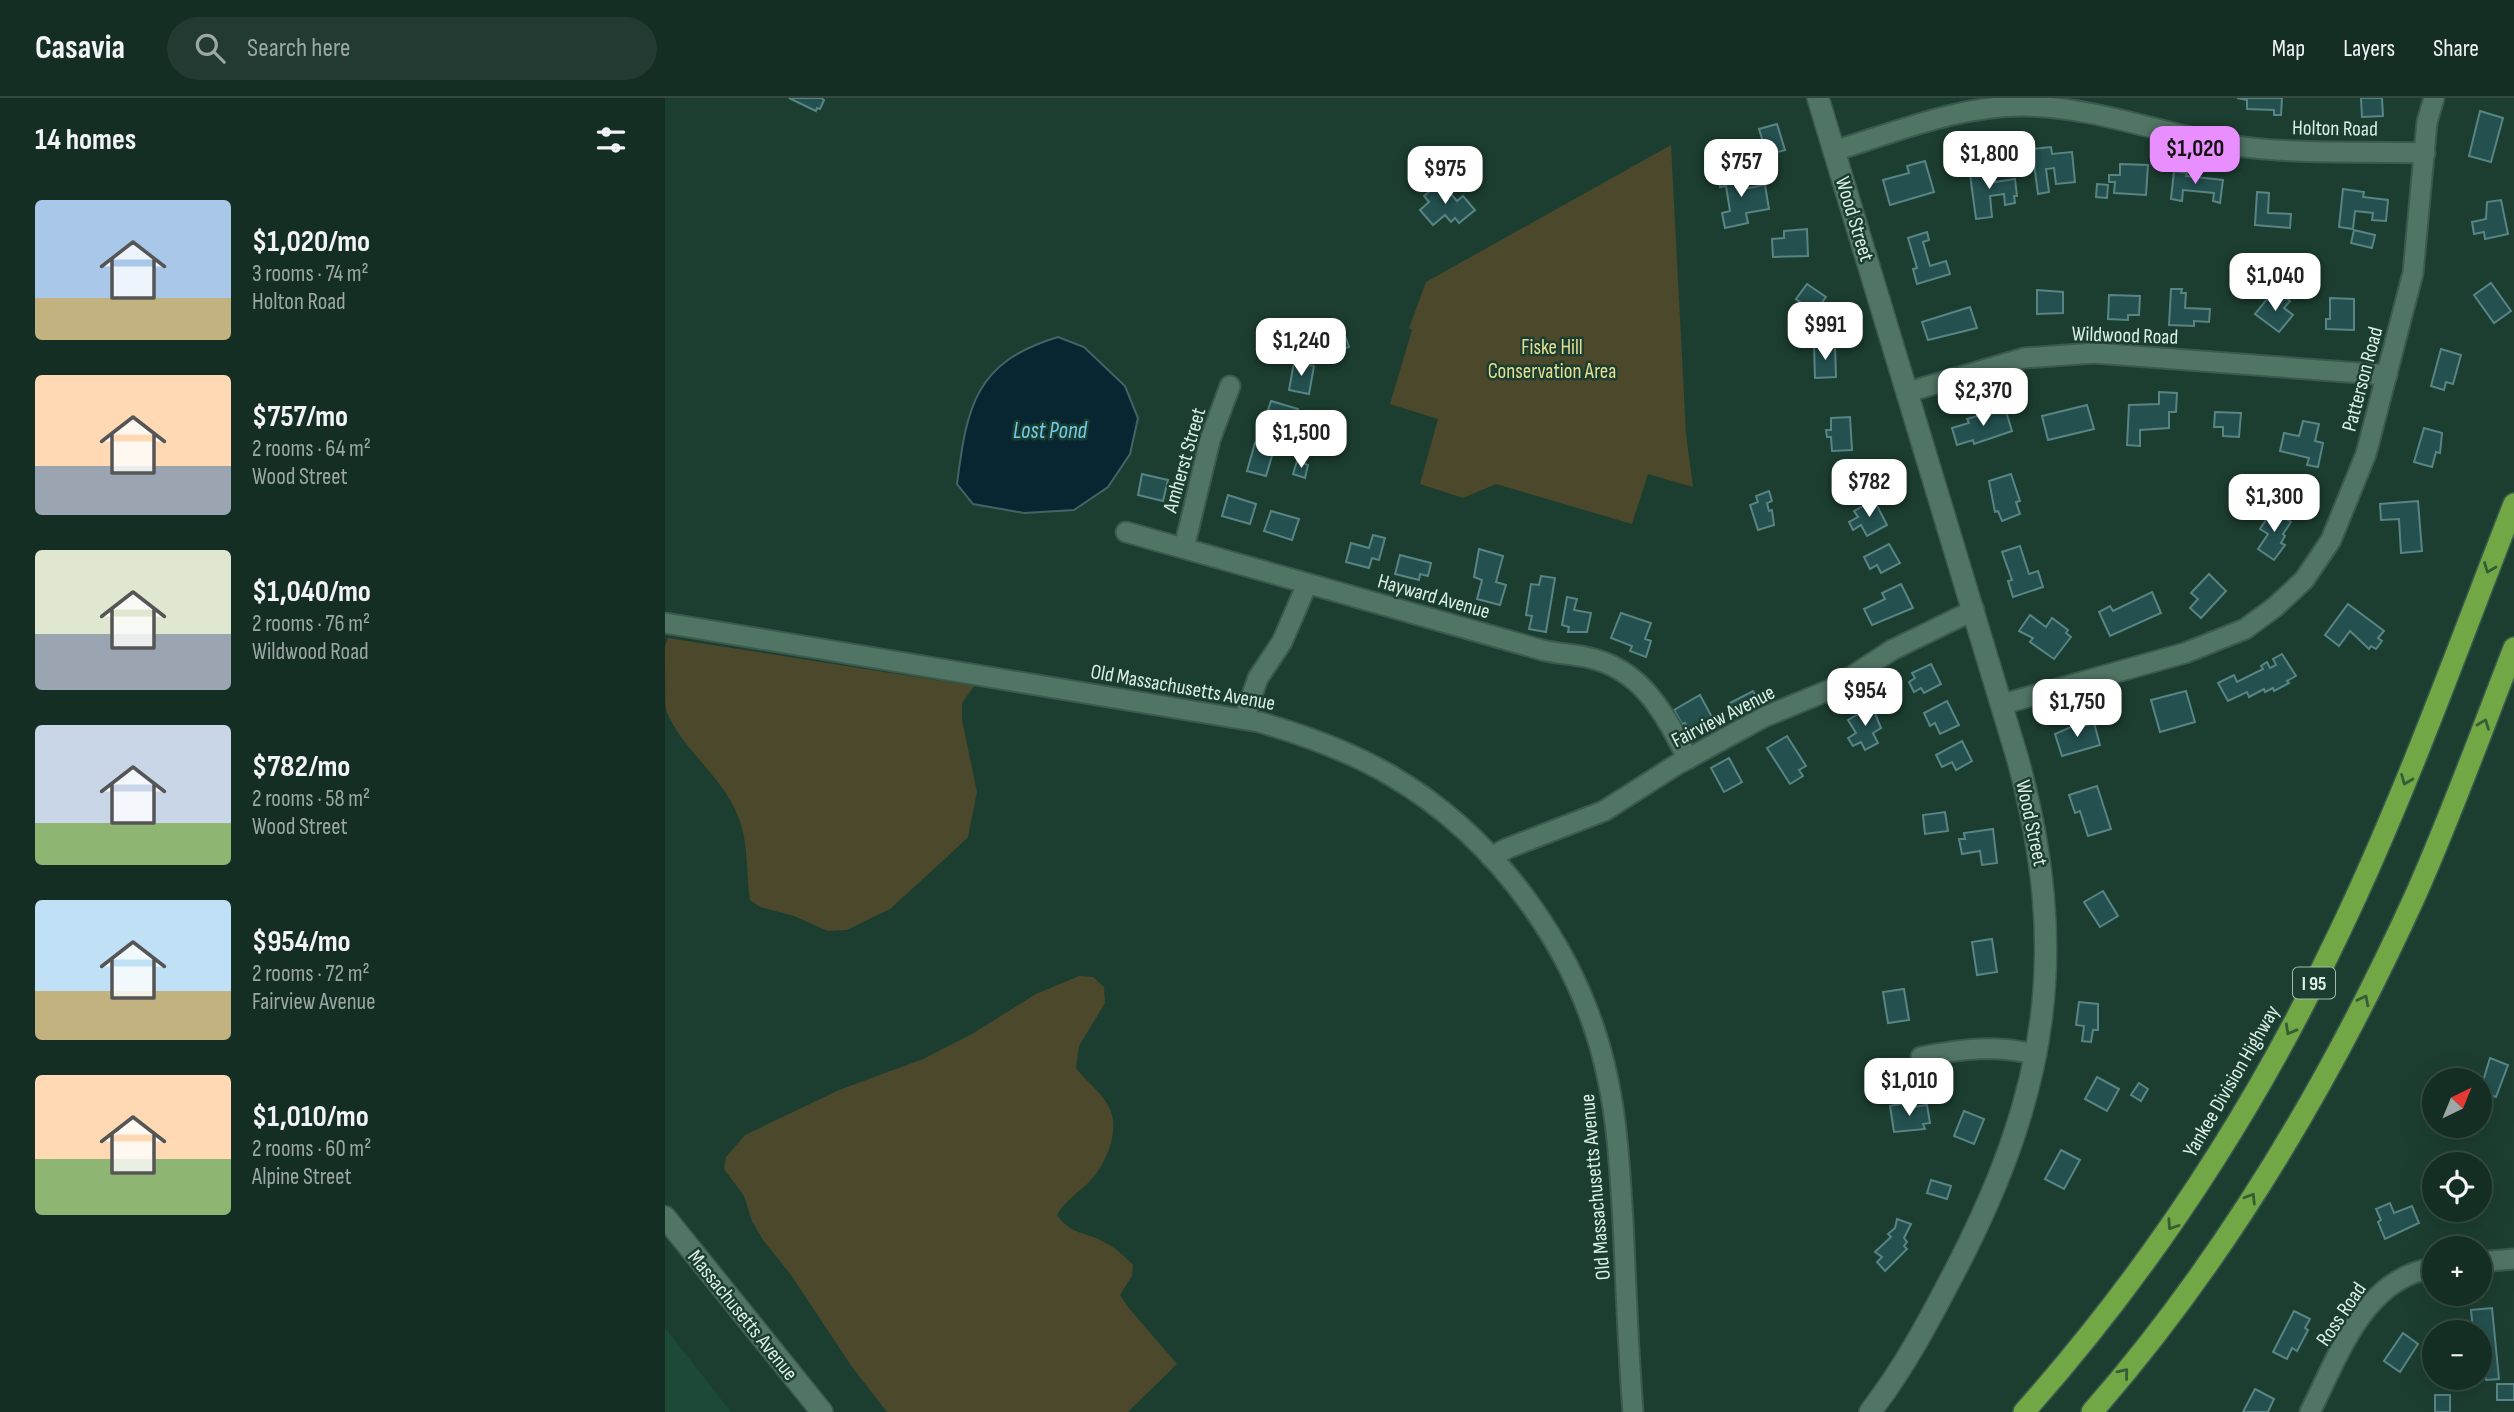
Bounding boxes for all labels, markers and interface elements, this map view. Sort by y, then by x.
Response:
search box [167,17,657,80]
text: Casavia [35,28,125,68]
icon: search [191,29,229,67]
text: Search here [247,33,350,64]
text: Map [2272,34,2305,63]
text: Layers [2343,34,2395,63]
text: Share [2433,34,2479,63]
street label: Holton Road [2292,115,2378,142]
icon: filters [592,121,630,159]
text: 14 homes [35,122,136,158]
pin: $1,020 [2138,126,2252,186]
pin: $1,800 [1932,132,2046,191]
text: $1,020 [2166,135,2224,163]
pin: $757 [1700,140,1782,199]
text: $1,800 [1959,140,2019,168]
pin: $975 [1404,146,1486,206]
text: $757 [1720,148,1762,176]
text: $975 [1424,155,1466,183]
street label: Wood Street [1830,174,1879,264]
text: $1,020/mo [252,224,370,260]
icon: home [91,228,175,312]
pin: $1,040 [2218,254,2332,313]
text: 3 rooms · 74 m² [252,260,369,288]
text: $1,040 [2245,262,2305,290]
text: Holton Road [252,288,346,316]
pin: $991 [1784,302,1866,362]
text: $991 [1804,311,1846,339]
pin: $1,240 [1244,318,1358,378]
street label: Wildwood Road [2071,321,2179,350]
street label: Patterson Road [2337,324,2388,434]
text: $1,240 [1272,327,1330,355]
park label: Fiske Hill Conservation Area [1488,335,1616,384]
pin: $2,370 [1926,368,2040,428]
text: $2,370 [1954,377,2012,405]
text: $757/mo [252,399,348,435]
icon: home [91,403,175,487]
street label: Amherst Street [1157,405,1211,516]
pin: $1,500 [1244,410,1358,470]
water label: Lost Pond [1013,417,1088,445]
text: $1,500 [1272,419,1330,447]
text: 2 rooms · 64 m² [252,435,371,463]
pin: $782 [1828,460,1910,519]
text: Wood Street [252,463,347,491]
text: $782 [1848,468,1890,496]
pin: $1,300 [2217,474,2331,534]
text: $1,300 [2245,483,2303,511]
one-way arrow [2484,561,2498,573]
street label: Hayward Avenue [1375,569,1493,624]
text: $1,040/mo [252,574,371,610]
icon: home [91,578,175,662]
text: 2 rooms · 76 m² [252,610,370,638]
text: Wildwood Road [252,638,369,666]
street label: Old Massachusetts Avenue [1089,659,1277,716]
pin: $954 [1824,668,1906,728]
text: $954 [1843,677,1887,705]
street label: Fairview Avenue [1667,680,1779,753]
pin: $1,750 [2020,680,2134,739]
text: $1,750 [2049,688,2105,716]
one-way arrow [2476,719,2490,731]
text: $782/mo [252,749,350,785]
icon: home [91,753,175,837]
one-way arrow [2400,773,2414,785]
street label: Wood Street [2010,778,2053,868]
text: 2 rooms · 58 m² [252,785,370,813]
text: Wood Street [252,813,347,841]
text: $954/mo [252,924,351,960]
icon: home [91,928,175,1012]
text: 2 rooms · 72 m² [252,960,370,988]
road number: I 95 [2293,968,2335,998]
text: Fairview Avenue [252,988,375,1016]
one-way arrow [2356,995,2370,1007]
street label: Yankee Division Highway [2178,1001,2285,1162]
one-way arrow [2285,1023,2298,1036]
pin: $1,010 [1852,1058,1966,1118]
text: $1,010 [1880,1067,1938,1095]
north arrow [2422,1068,2492,1138]
map controls [2422,1068,2492,1390]
street label: Old Massachusetts Avenue [1575,1093,1616,1281]
text: $1,010/mo [252,1099,369,1135]
icon: home [91,1103,175,1187]
text: 2 rooms · 60 m² [252,1135,371,1163]
button: locate [2422,1152,2492,1222]
text: Alpine Street [252,1163,352,1191]
one-way arrow [2243,1192,2256,1205]
one-way arrow [2167,1217,2180,1230]
button: + [2422,1236,2492,1306]
street label: Massachusetts Avenue [682,1245,803,1385]
street label: Ross Road [2311,1278,2372,1351]
button: − [2422,1320,2492,1390]
one-way arrow [2116,1369,2128,1382]

